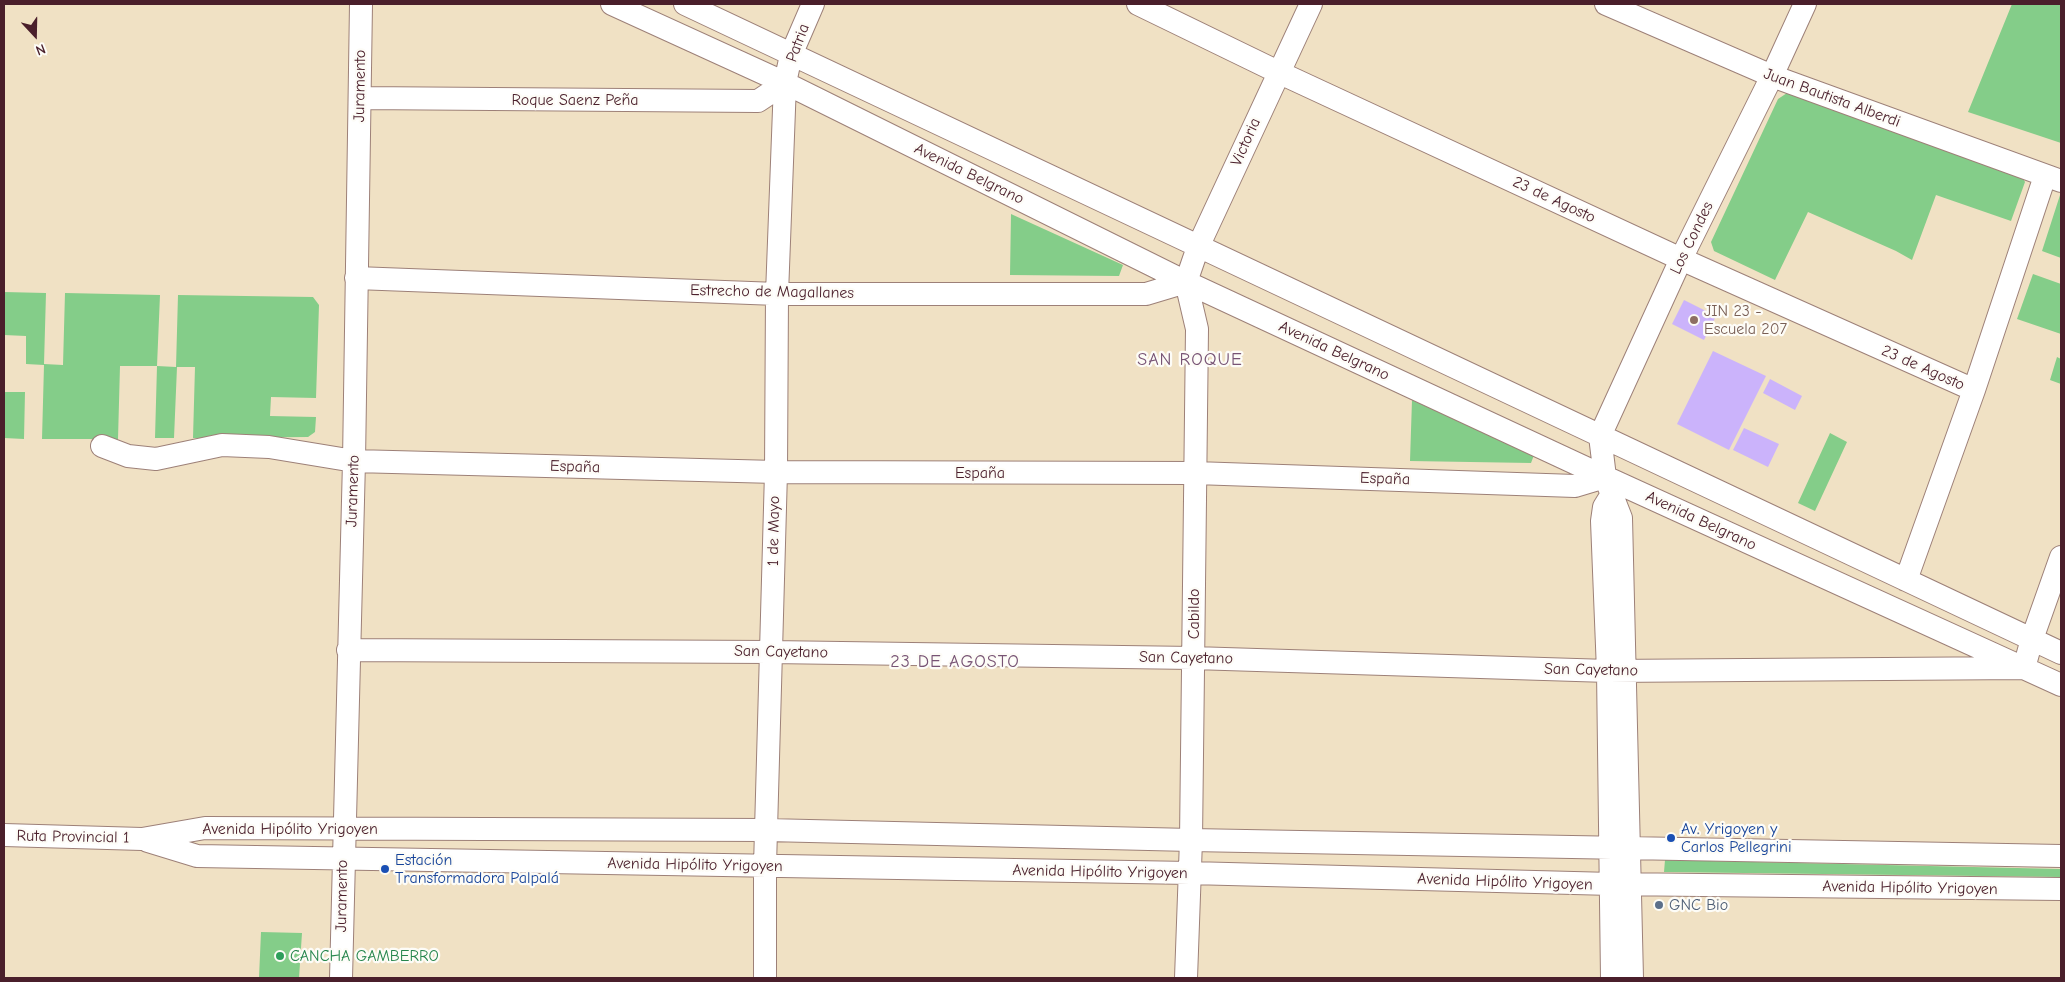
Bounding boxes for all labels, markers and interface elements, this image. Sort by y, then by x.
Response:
north arrow [10,10,60,60]
street label: Patria [782,21,814,65]
text: N [33,40,48,59]
street label: Juramento [350,50,370,122]
street label: Juan Bautista Alberdi [1761,64,1903,132]
street label: Roque Saenz Peña [511,90,639,110]
street label: Victoria [1227,115,1265,169]
street label: Avenida Belgrano [911,139,1027,209]
street label: 23 de Agosto [1510,172,1598,228]
street label: Los Condes [1666,199,1718,277]
street label: Estrecho de Magallanes [690,281,854,303]
place label: JIN 23 - Escuela 207 [1704,301,1787,339]
marker: JIN 23 - Escuela 207 [1688,314,1700,326]
street label: Avenida Belgrano [1276,317,1392,385]
street label: 23 de Agosto [1878,341,1968,395]
district label: SAN ROQUE [1136,349,1244,371]
street label: Juramento [342,454,364,528]
street label: España [550,457,600,477]
street label: España [955,463,1005,483]
street label: España [1360,469,1410,489]
street label: Avenida Belgrano [1643,487,1759,555]
street label: 1 de Mayo [764,496,784,566]
street label: Cabildo [1184,589,1204,639]
street label: San Cayetano [734,642,828,662]
street label: San Cayetano [1139,648,1233,668]
district label: 23 DE AGOSTO [889,651,1021,673]
street label: San Cayetano [1544,660,1638,680]
street label: Avenida Hipólito Yrigoyen [202,819,378,839]
place label: Av. Yrigoyen y Carlos Pellegrini [1681,819,1792,857]
street label: Ruta Provincial 1 [16,826,130,848]
marker: Av. Yrigoyen y Carlos Pellegrini [1665,832,1677,844]
place label: Estación Transformadora Palpalá [395,850,559,888]
street label: Avenida Hipólito Yrigoyen [607,854,783,876]
street label: Juramento [332,860,352,932]
street label: Avenida Hipólito Yrigoyen [1012,861,1188,883]
marker: Estación Transformadora Palpalá [379,863,391,875]
street label: Avenida Hipólito Yrigoyen [1417,869,1593,895]
street label: Avenida Hipólito Yrigoyen [1822,877,1998,899]
place label: GNC Bio [1669,895,1728,915]
marker: GNC Bio [1653,899,1665,911]
place label: CANCHA GAMBERRO [290,946,439,966]
marker: CANCHA GAMBERRO [274,950,286,962]

